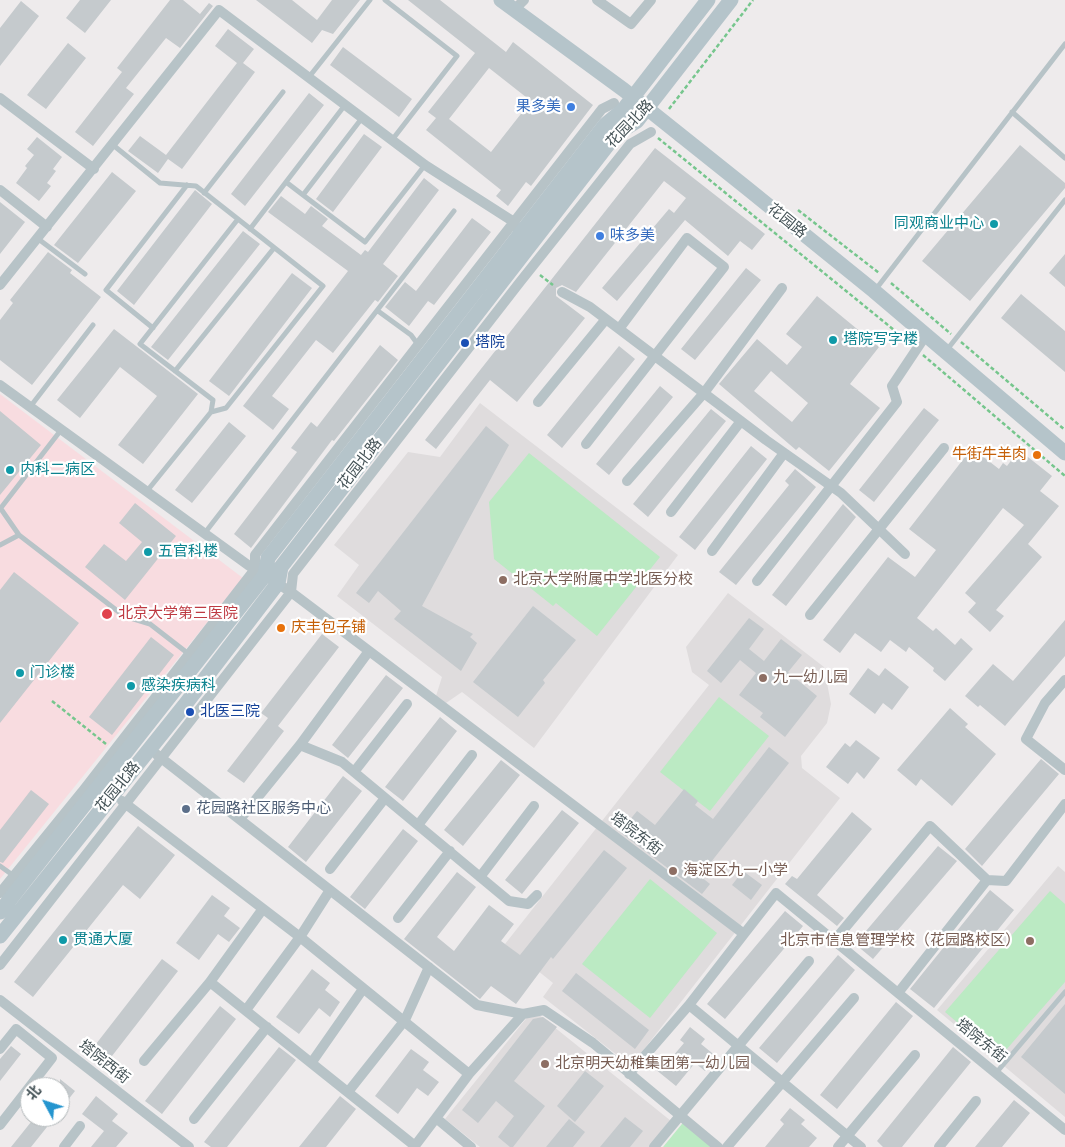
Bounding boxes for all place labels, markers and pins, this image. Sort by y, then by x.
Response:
place label: 果多美 [516,98,561,116]
marker: 果多美 [565,101,577,113]
place label: 同观商业中心 [894,215,984,233]
marker: 同观商业中心 [988,218,1000,230]
place label: 味多美 [610,227,655,245]
marker: 味多美 [594,230,606,242]
place label: 塔院写字楼 [843,331,918,349]
place label: 塔院 [475,334,505,352]
marker: 塔院写字楼 [827,334,839,346]
marker: 塔院 [459,337,471,349]
place label: 牛街牛羊肉 [952,446,1027,464]
marker: 牛街牛羊肉 [1031,449,1043,461]
place label: 内科二病区 [20,461,95,479]
marker: 内科二病区 [4,464,16,476]
place label: 五官科楼 [158,543,218,561]
marker: 五官科楼 [142,546,154,558]
place label: 北京大学附属中学北医分校 [513,571,693,589]
marker: 北京大学附属中学北医分校 [497,574,509,586]
place label: 北京大学第三医院 [118,605,238,623]
marker: 北京大学第三医院 [100,607,114,621]
place label: 庆丰包子铺 [291,619,366,637]
marker: 庆丰包子铺 [275,622,287,634]
place label: 门诊楼 [30,664,75,682]
marker: 门诊楼 [14,667,26,679]
place label: 九一幼儿园 [773,669,848,687]
marker: 九一幼儿园 [757,672,769,684]
place label: 感染疾病科 [141,677,216,695]
marker: 感染疾病科 [125,680,137,692]
place label: 北医三院 [200,703,260,721]
marker: 北医三院 [184,706,196,718]
place label: 花园路社区服务中心 [196,800,331,818]
marker: 花园路社区服务中心 [180,803,192,815]
place label: 海淀区九一小学 [683,862,788,880]
marker: 海淀区九一小学 [667,865,679,877]
place label: 贯通大厦 [73,931,133,949]
place label: 北京市信息管理学校（花园路校区） [780,932,1020,950]
marker: 贯通大厦 [57,934,69,946]
marker: 北京市信息管理学校（花园路校区） [1024,935,1036,947]
place label: 北京明天幼稚集团第一幼儿园 [555,1055,750,1073]
marker: 北京明天幼稚集团第一幼儿园 [539,1058,551,1070]

